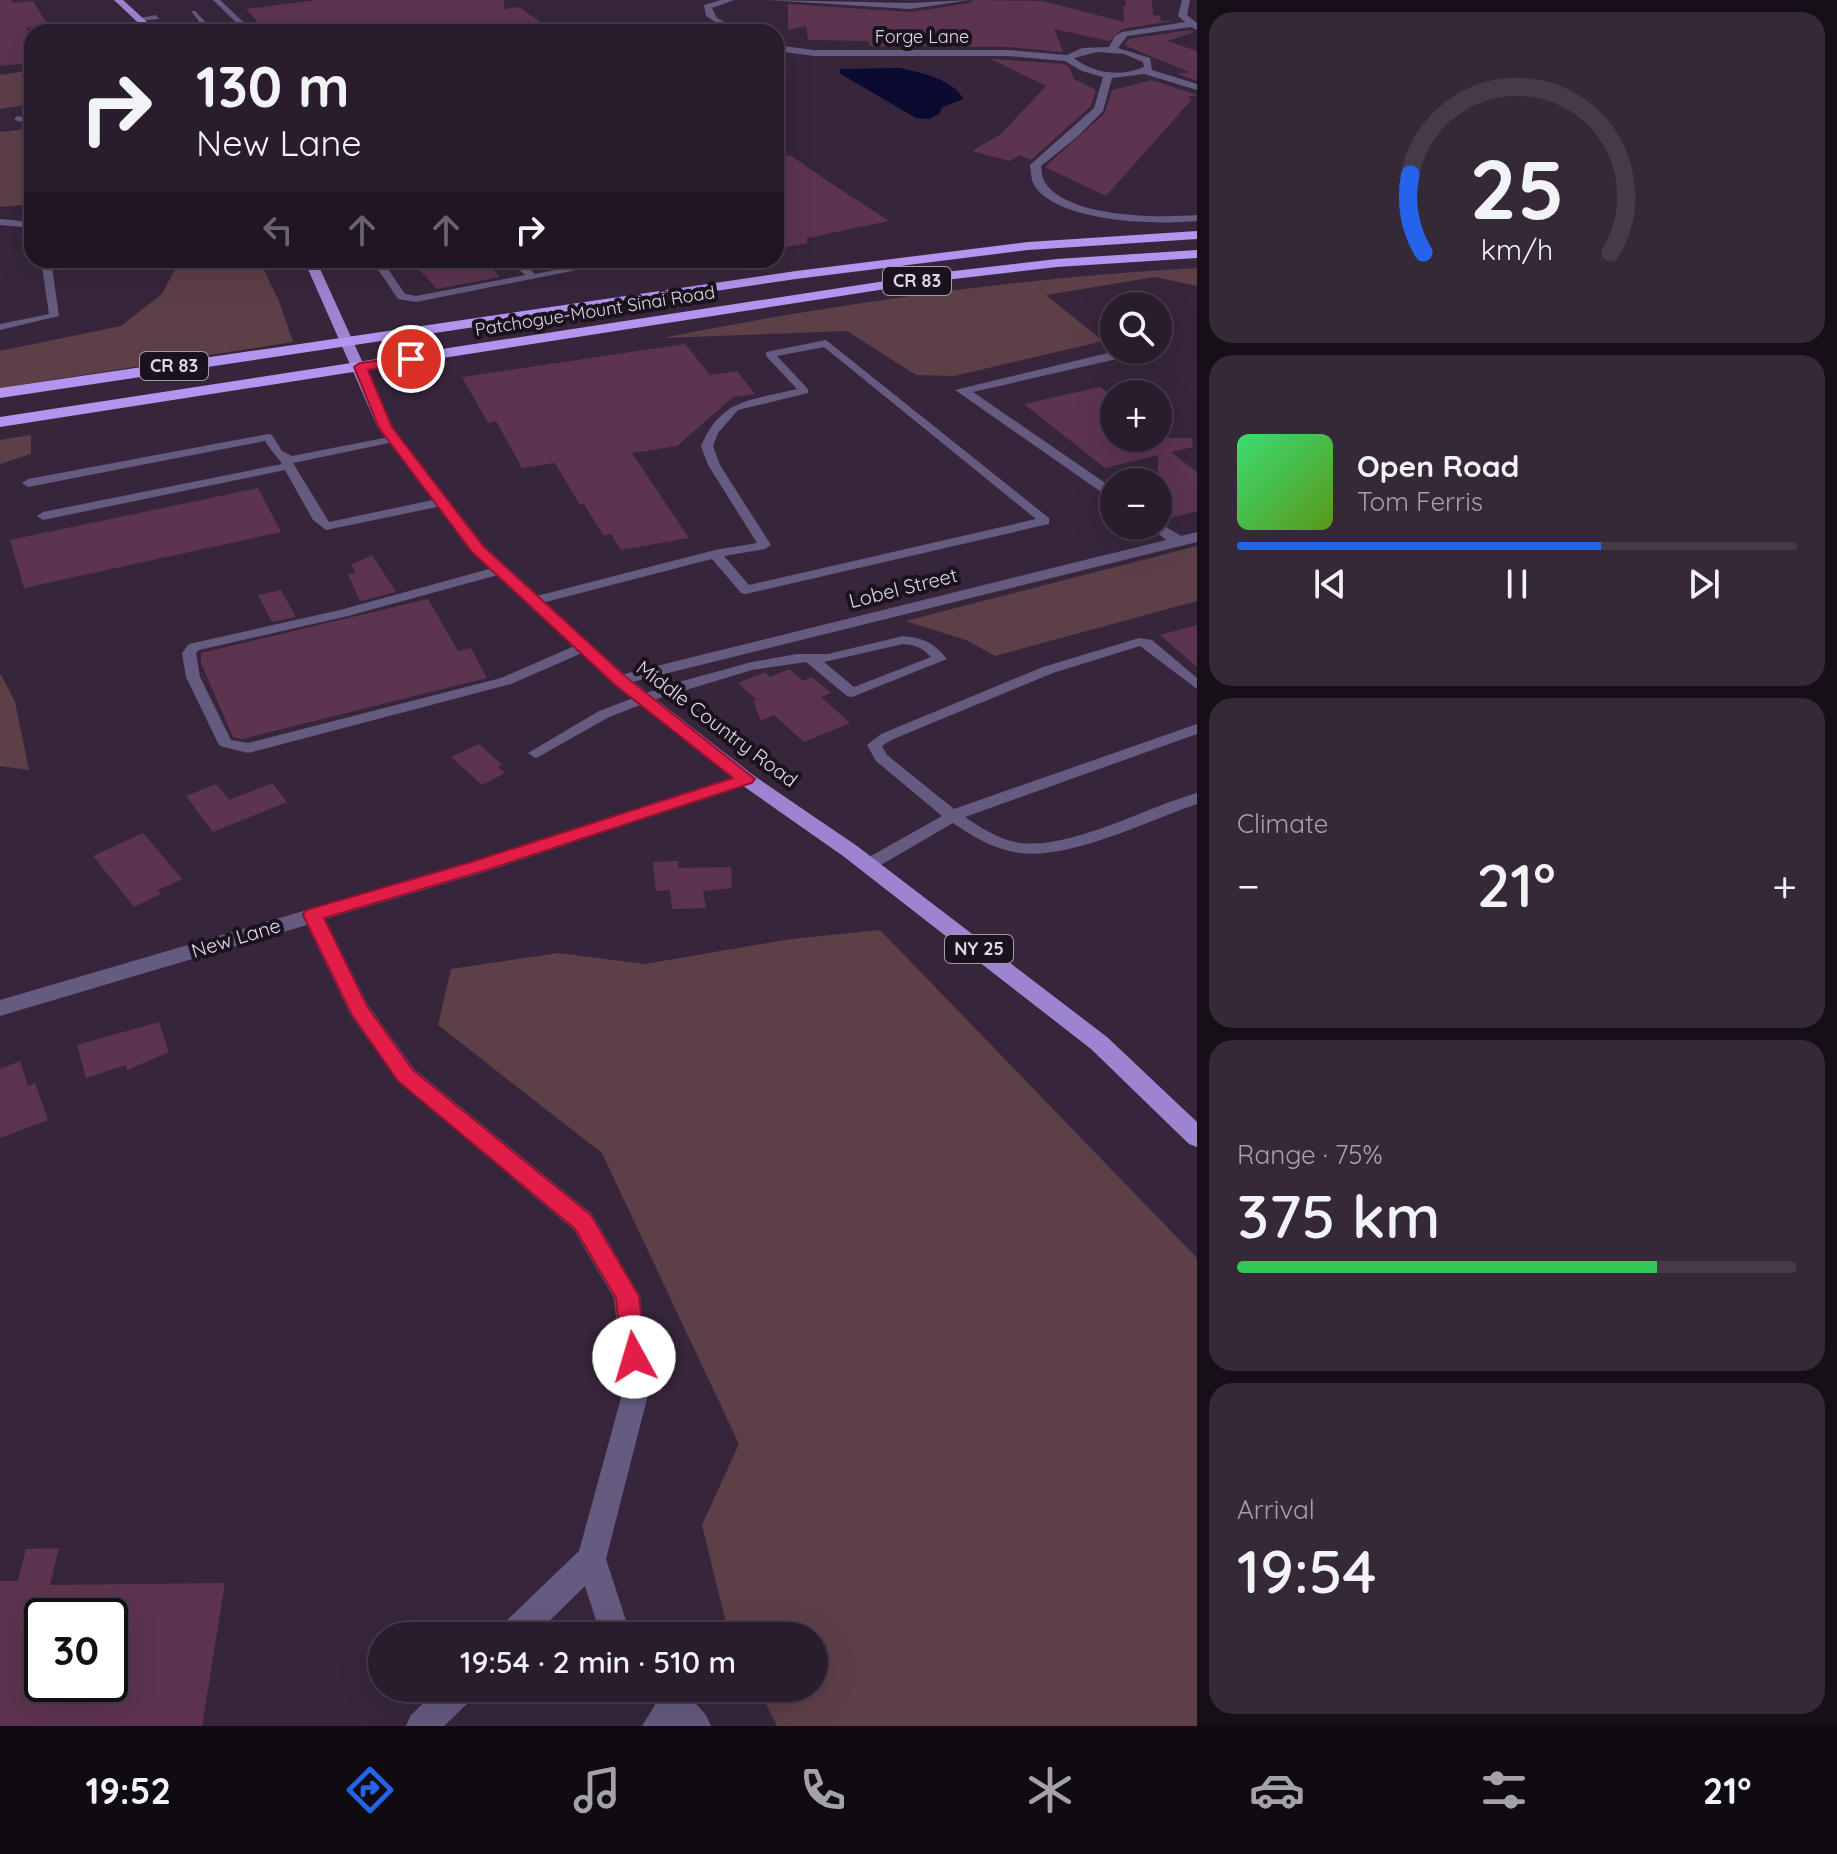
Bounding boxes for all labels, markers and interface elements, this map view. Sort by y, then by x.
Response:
street label: Forge Lane [875,25,969,48]
text: 130 m [196,51,350,121]
icon: right [64,56,168,160]
text: New Lane [196,120,362,165]
text: 25 [1469,136,1565,240]
icon: left [256,208,300,252]
icon: ahead [340,208,384,252]
icon: ahead [424,208,468,252]
icon: right [508,208,552,252]
text: km/h [1481,232,1553,268]
road number: CR 83 [883,267,951,295]
street label: Patchogue-Mount Sinai Road [473,280,717,341]
map controls [1100,292,1172,540]
button: search [1100,292,1172,364]
pin [377,325,445,393]
icon: arrive [389,337,433,381]
road number: CR 83 [140,352,208,380]
button: + [1100,380,1172,452]
text: Open Road [1357,447,1519,485]
button: − [1100,468,1172,540]
text: Tom Ferris [1357,485,1483,518]
street label: Lobel Street [846,562,960,613]
icon: previous [1308,562,1352,606]
icon: pause [1495,562,1539,606]
icon: next [1682,562,1726,606]
street label: Middle Country Road [632,655,803,792]
text: Climate [1237,807,1328,840]
text: 21° [1476,847,1556,922]
text: − [1237,858,1260,913]
text: + [1772,858,1797,913]
street label: New Lane [188,912,283,963]
road number: NY 25 [945,935,1013,963]
text: Range · 75% [1237,1138,1383,1171]
text: 375 km [1237,1178,1440,1253]
position arrow [592,1315,676,1399]
text: Arrival [1237,1493,1315,1526]
text: 19:54 [1237,1533,1377,1608]
speed limit sign: 30 [24,1598,128,1702]
text: 19:54 · 2 min · 510 m [460,1643,736,1681]
icon: directions [342,1762,398,1818]
icon: music [569,1762,625,1818]
icon: phone [795,1762,851,1818]
icon: climate [1022,1762,1078,1818]
icon: car [1249,1762,1305,1818]
icon: filters [1476,1762,1532,1818]
text: 19:52 [85,1768,171,1813]
text: 21° [1703,1768,1751,1813]

